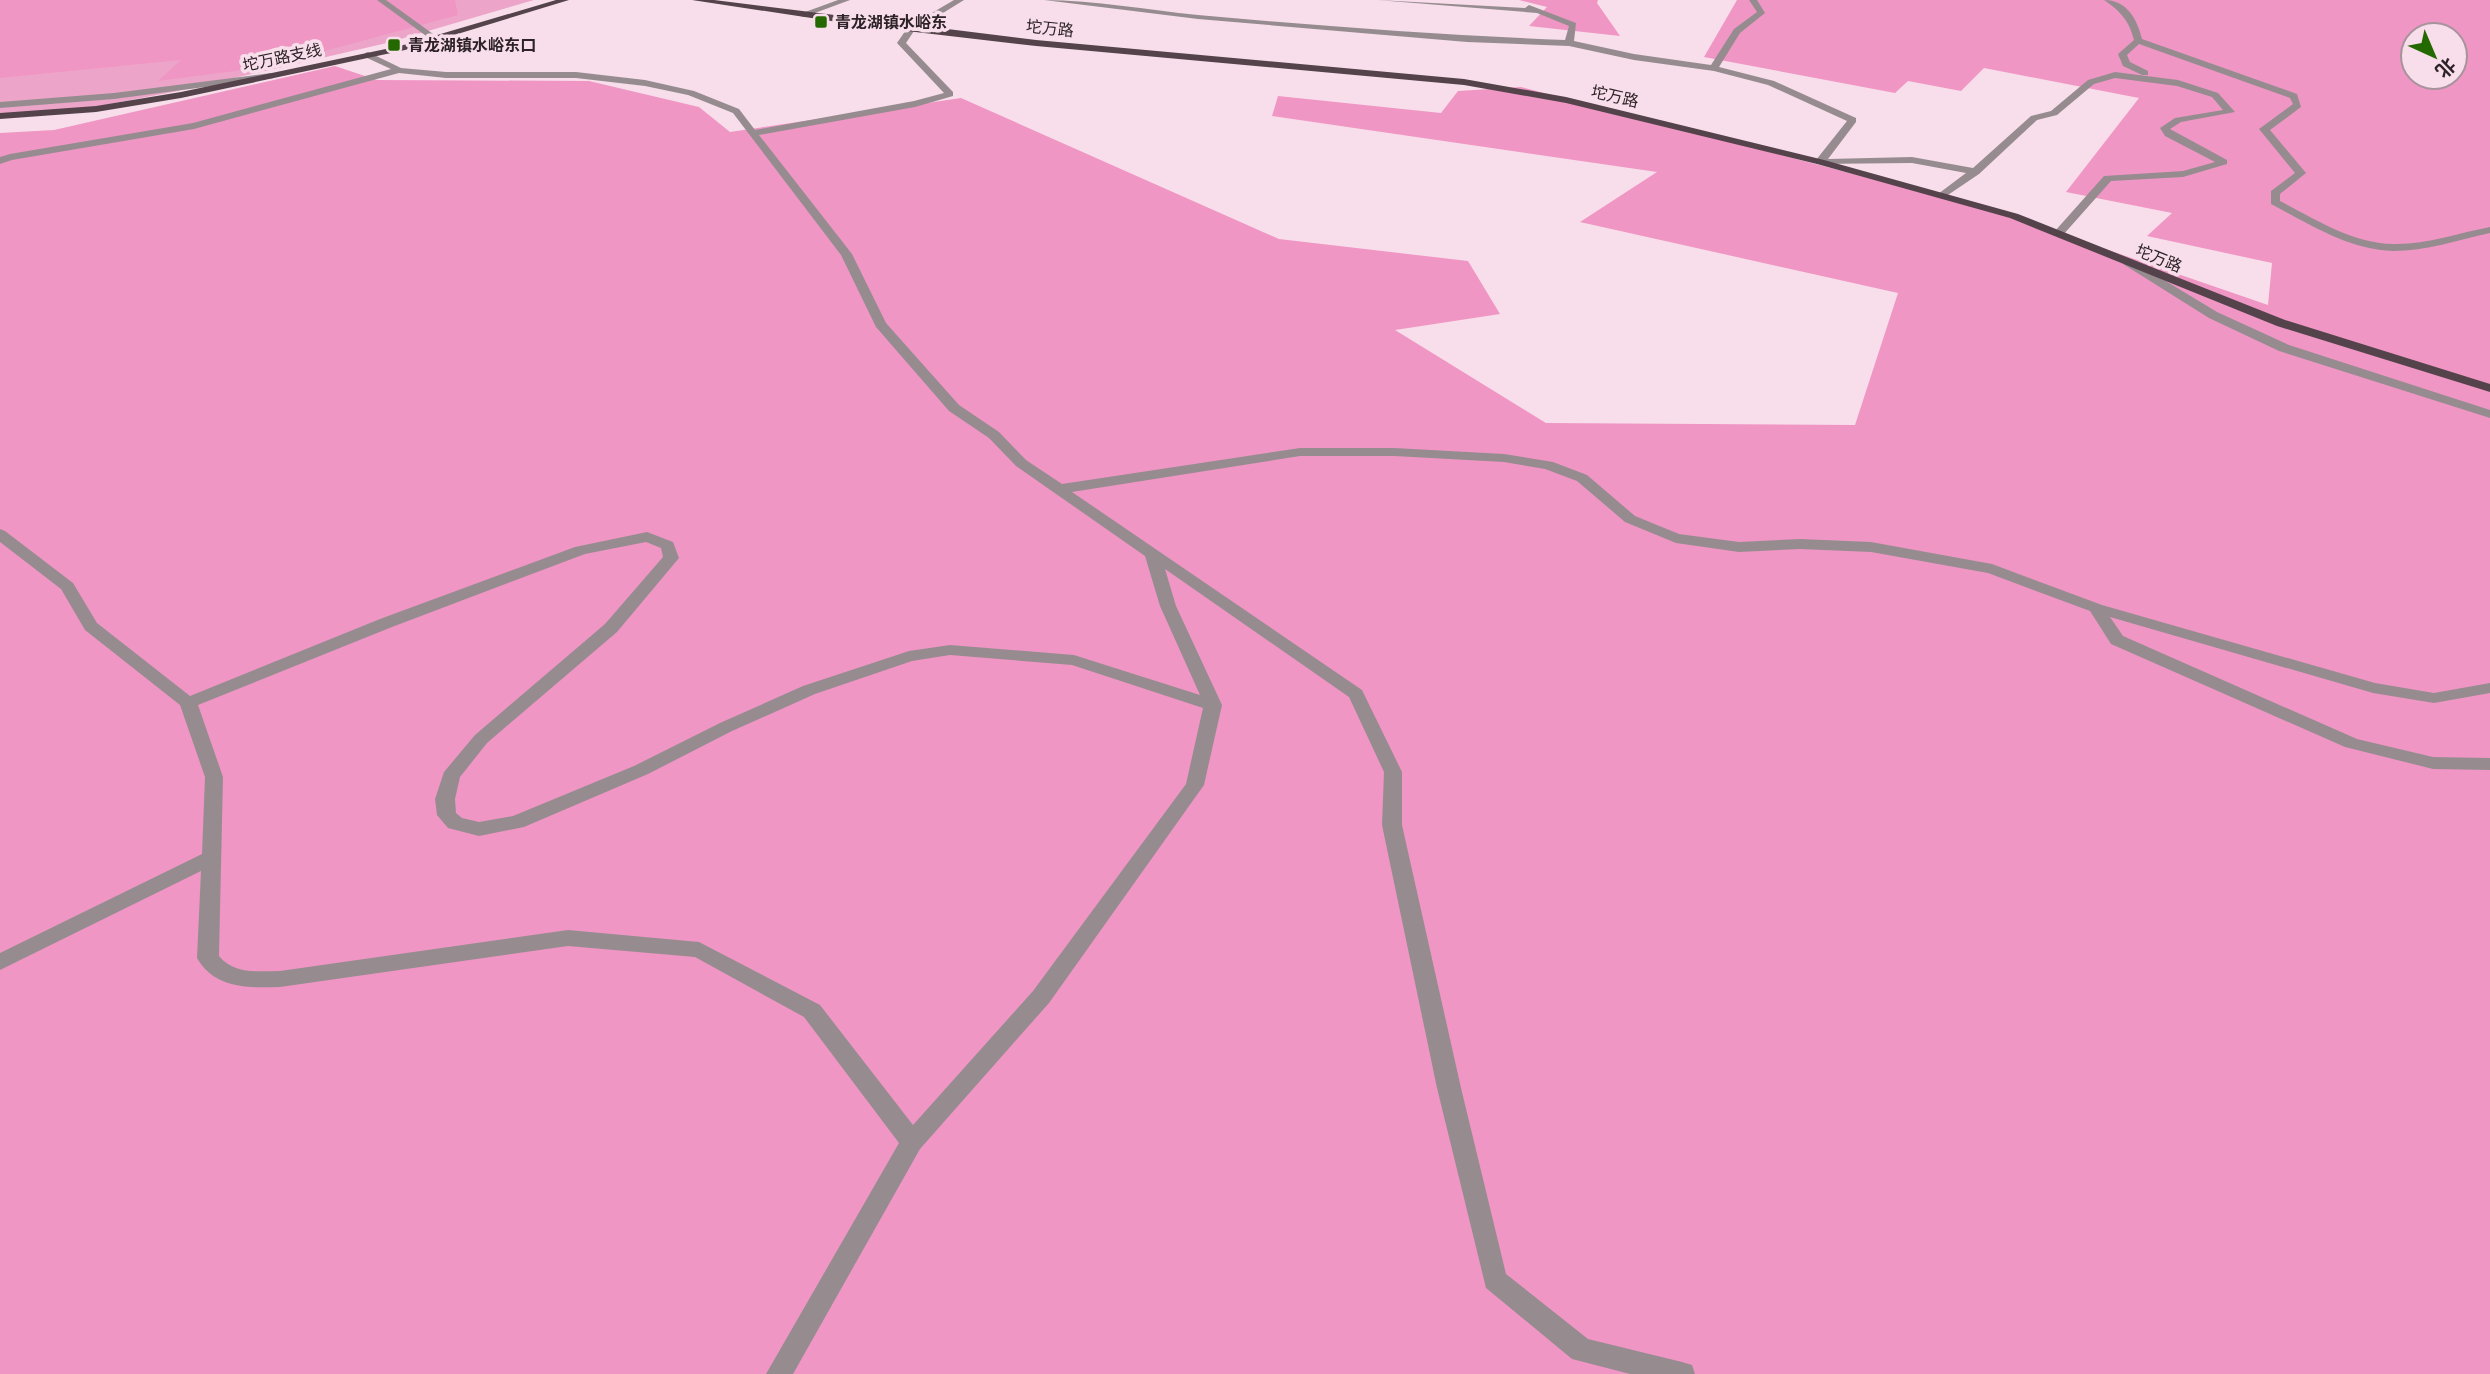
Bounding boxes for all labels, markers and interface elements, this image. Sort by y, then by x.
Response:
place label: 青龙湖镇水峪东 [835,12,947,34]
marker: 青龙湖镇水峪东 [813,14,829,30]
street label: 坨万路 [1025,16,1075,42]
north arrow [2399,21,2469,91]
place label: 青龙湖镇水峪东口 [408,35,536,57]
marker: 青龙湖镇水峪东口 [386,37,402,53]
street label: 坨万路支线 [241,39,324,77]
text: 北 [2429,51,2461,83]
street label: 坨万路 [1589,81,1641,113]
street label: 坨万路 [2132,240,2185,278]

